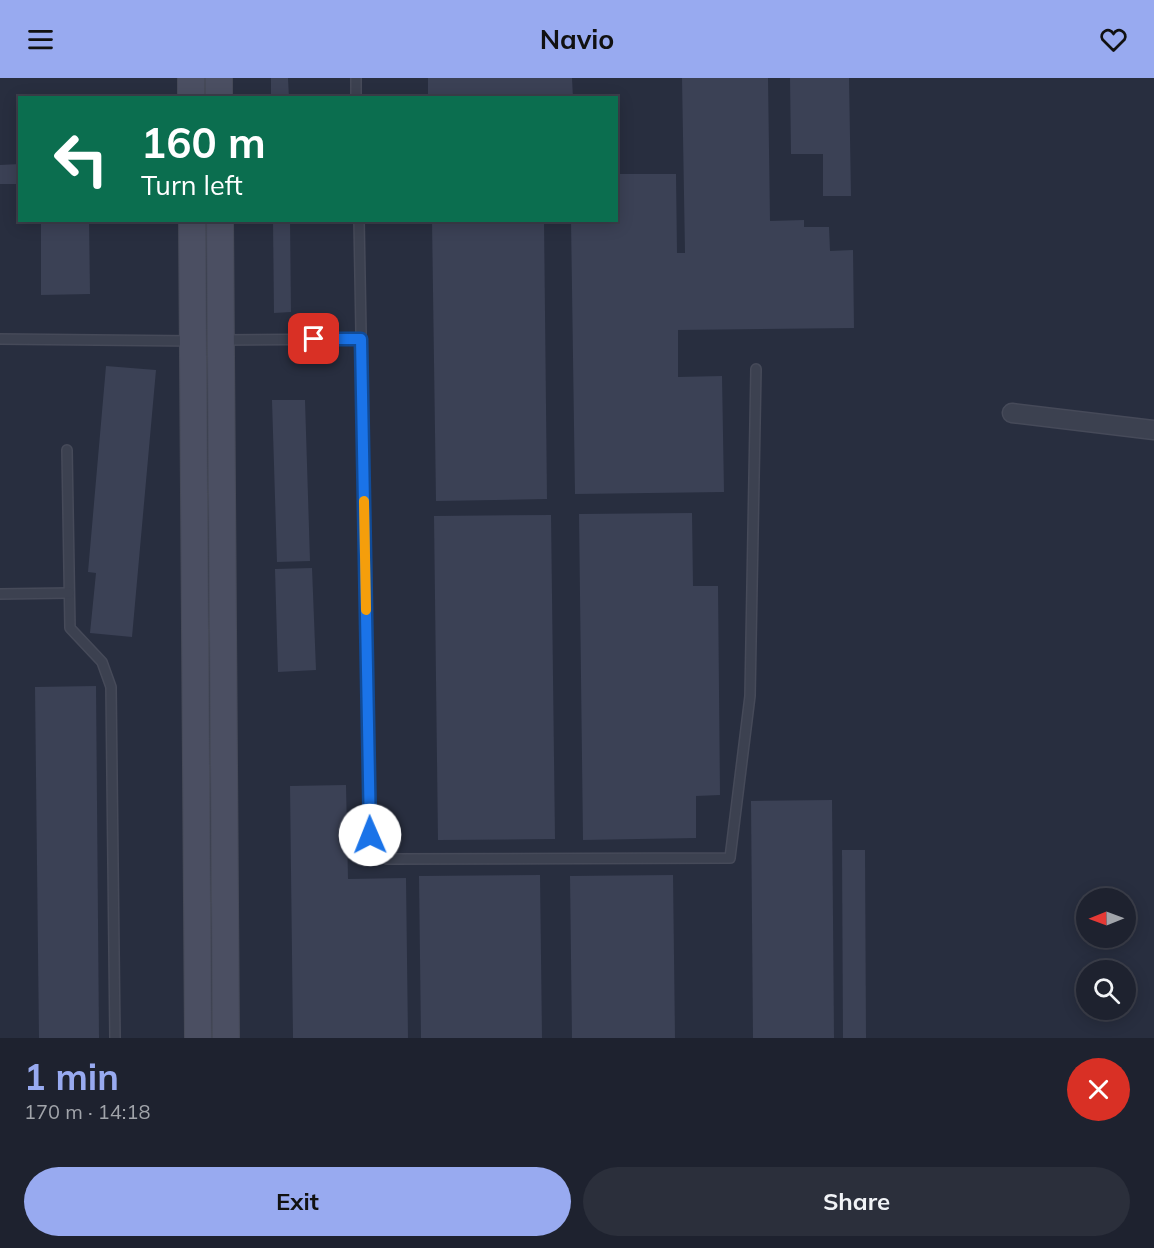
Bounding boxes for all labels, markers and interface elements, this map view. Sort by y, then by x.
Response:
text: Navio [540,22,614,56]
icon: menu [24,23,57,56]
icon: heart [1097,23,1130,56]
text: 160 m [141,116,266,169]
icon: left [42,120,120,198]
text: Turn left [141,168,243,202]
pin [288,313,339,364]
icon: arrive [297,322,330,355]
position arrow [338,803,402,867]
north arrow [1076,888,1136,948]
map controls [1076,888,1136,1020]
button: search [1076,960,1136,1020]
text: 1 min [24,1054,119,1099]
button: close [1067,1058,1130,1121]
text: 170 m · 14:18 [24,1099,150,1124]
button: Exit [24,1167,571,1236]
button: Share [583,1167,1130,1236]

